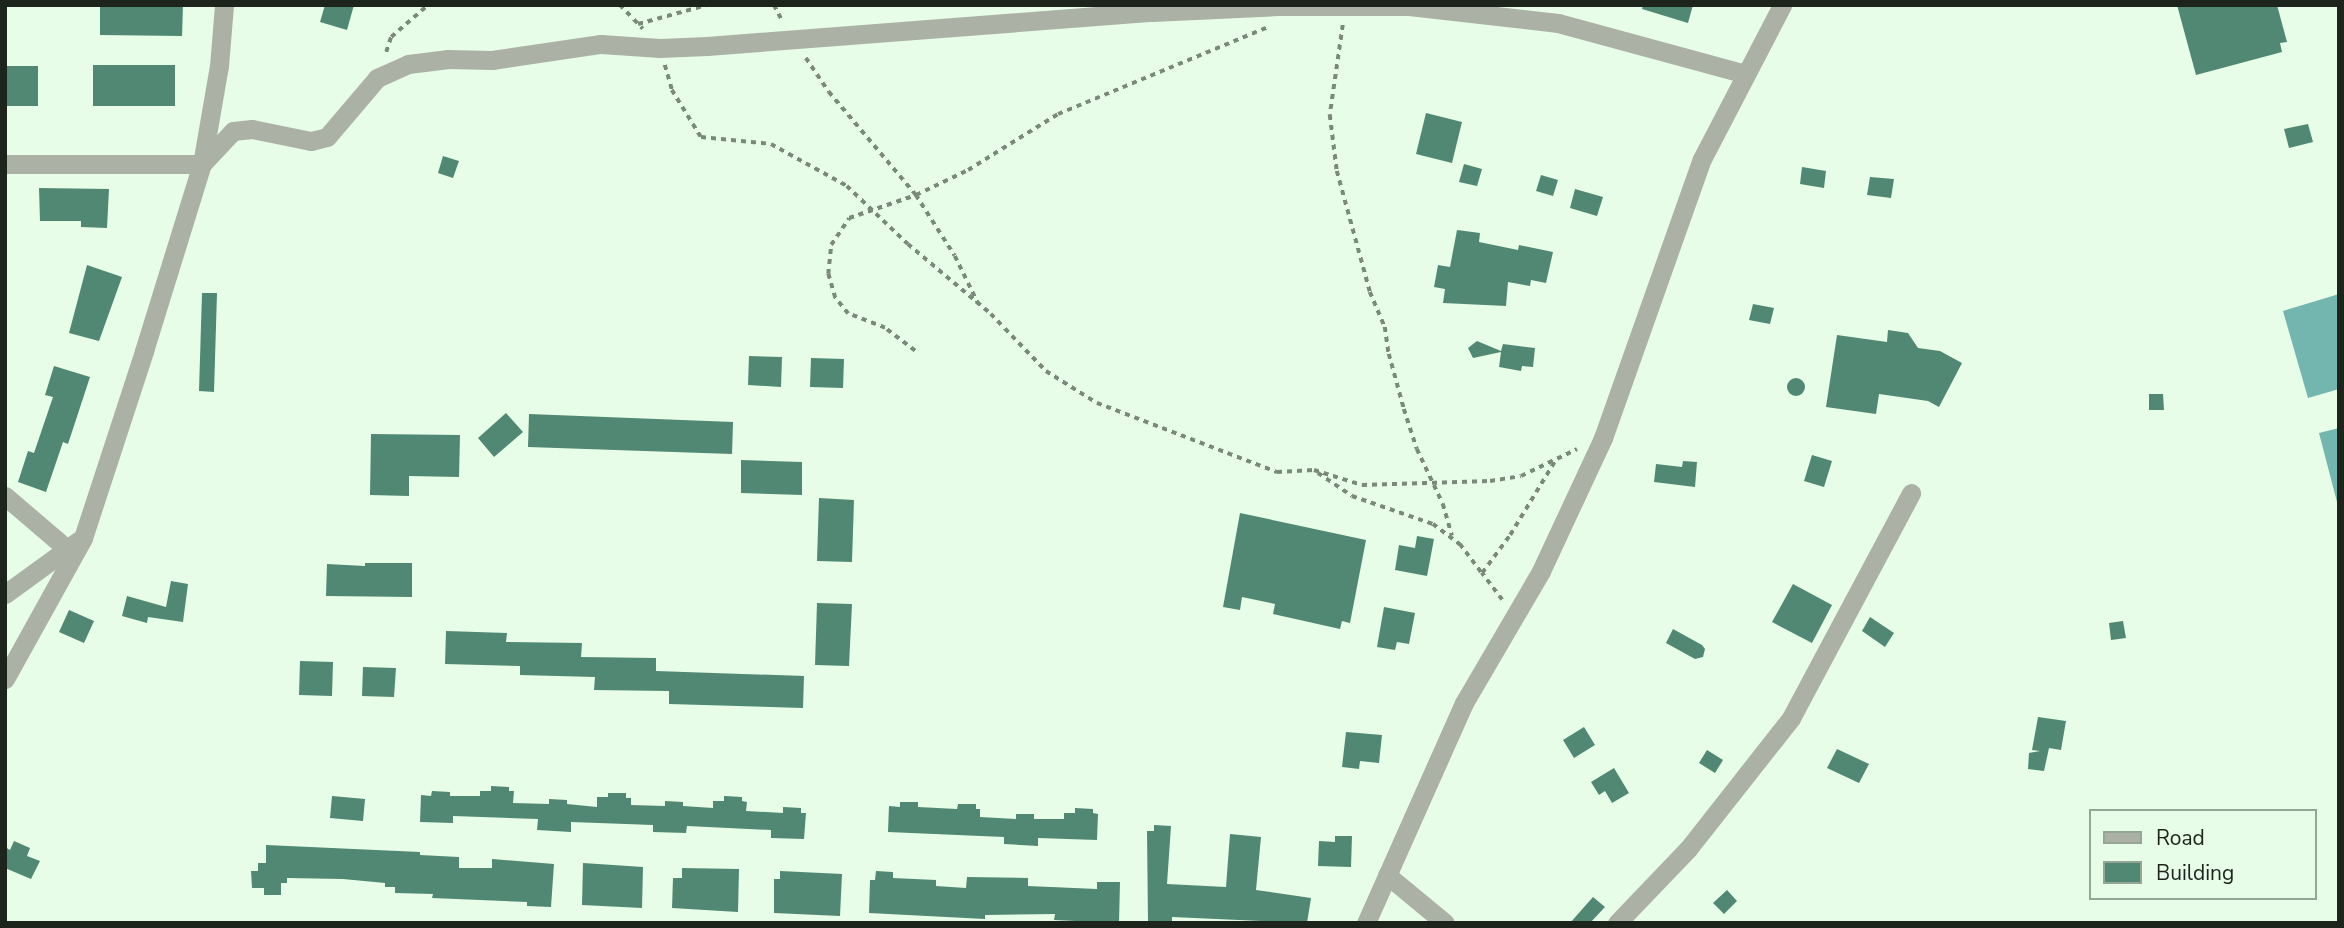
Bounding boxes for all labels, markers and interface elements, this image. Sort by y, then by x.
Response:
legend [2088,809,2316,900]
text: Road [2156,824,2205,852]
text: Building [2156,859,2234,887]

